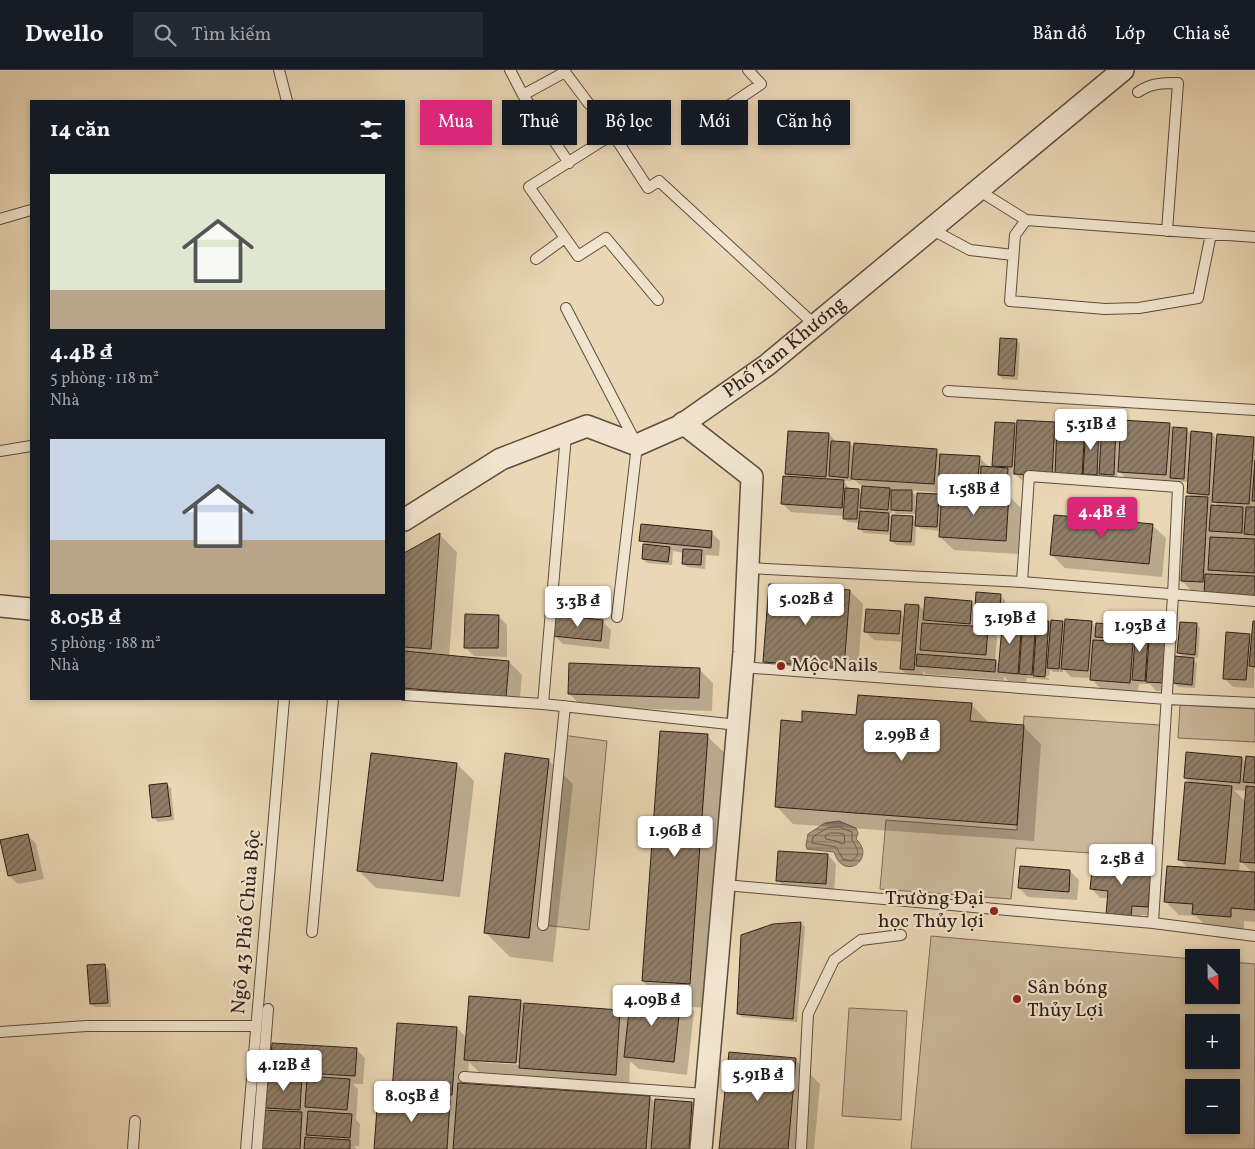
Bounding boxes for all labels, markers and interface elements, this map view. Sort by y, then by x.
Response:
search box [133,12,483,57]
text: Dwello [25,18,103,52]
icon: search [151,21,179,49]
text: Tìm kiếm [191,22,271,48]
text: Bản đồ [1033,22,1087,47]
text: Lớp [1115,22,1145,47]
text: Chia sẻ [1173,22,1230,47]
chip: Mua [420,100,492,145]
chip: Thuê [502,100,577,145]
chip: Bộ lọc [587,100,671,145]
chip: Mới [681,100,748,145]
chip: Căn hộ [758,100,850,145]
text: 14 căn [50,116,110,145]
icon: filters [357,116,385,144]
icon: home [173,206,263,296]
street label: Phố Tam Khương [717,291,853,406]
text: 4.4B ₫ [50,339,112,368]
text: 5 phòng · 118 m² [50,368,159,390]
text: Nhà [50,390,79,412]
pin: 5.31B ₫ [1045,408,1137,451]
text: 5.31B ₫ [1066,414,1116,436]
icon: home [173,471,263,561]
pin: 1.58B ₫ [928,474,1020,516]
text: 1.58B ₫ [949,479,999,501]
pin: 4.4B ₫ [1061,496,1143,539]
text: 4.4B ₫ [1078,502,1126,524]
pin: 5.02B ₫ [760,584,852,626]
pin: 3.3B ₫ [537,586,619,628]
text: 5.02B ₫ [779,589,833,611]
text: 3.3B ₫ [556,591,600,613]
pin: 3.19B ₫ [964,602,1056,645]
text: 8.05B ₫ [50,604,121,633]
text: 3.19B ₫ [984,608,1036,630]
pin: 1.93B ₫ [1094,610,1186,653]
text: 1.93B ₫ [1114,616,1166,638]
text: 5 phòng · 188 m² [50,633,161,655]
place label: Mộc Nails [791,652,878,680]
text: Nhà [50,655,79,677]
marker: Mộc Nails [775,660,787,672]
pin: 2.99B ₫ [856,720,948,762]
text: 2.99B ₫ [875,725,929,747]
pin: 1.96B ₫ [629,816,721,858]
text: 1.96B ₫ [649,821,701,843]
street label: Ngõ 43 Phố Chùa Bộc [225,828,269,1016]
pin: 2.5B ₫ [1081,844,1163,886]
text: 2.5B ₫ [1100,849,1144,871]
place label: Trường Đại học Thủy lợi [878,885,984,936]
marker: Trường Đại học Thủy lợi [988,905,1000,917]
north arrow [1185,949,1240,1004]
map controls [1185,949,1240,1134]
place label: Sân bóng Thủy Lợi [1027,974,1108,1025]
pin: 4.09B ₫ [606,984,698,1027]
text: 4.09B ₫ [624,990,680,1012]
marker: Sân bóng Thủy Lợi [1011,993,1023,1005]
button: + [1185,1014,1240,1069]
pin: 4.12B ₫ [238,1050,330,1092]
text: 4.12B ₫ [258,1055,310,1077]
pin: 5.91B ₫ [712,1060,804,1102]
text: 5.91B ₫ [732,1065,784,1087]
button: − [1185,1079,1240,1134]
pin: 8.05B ₫ [366,1080,458,1123]
text: 8.05B ₫ [385,1086,439,1108]

